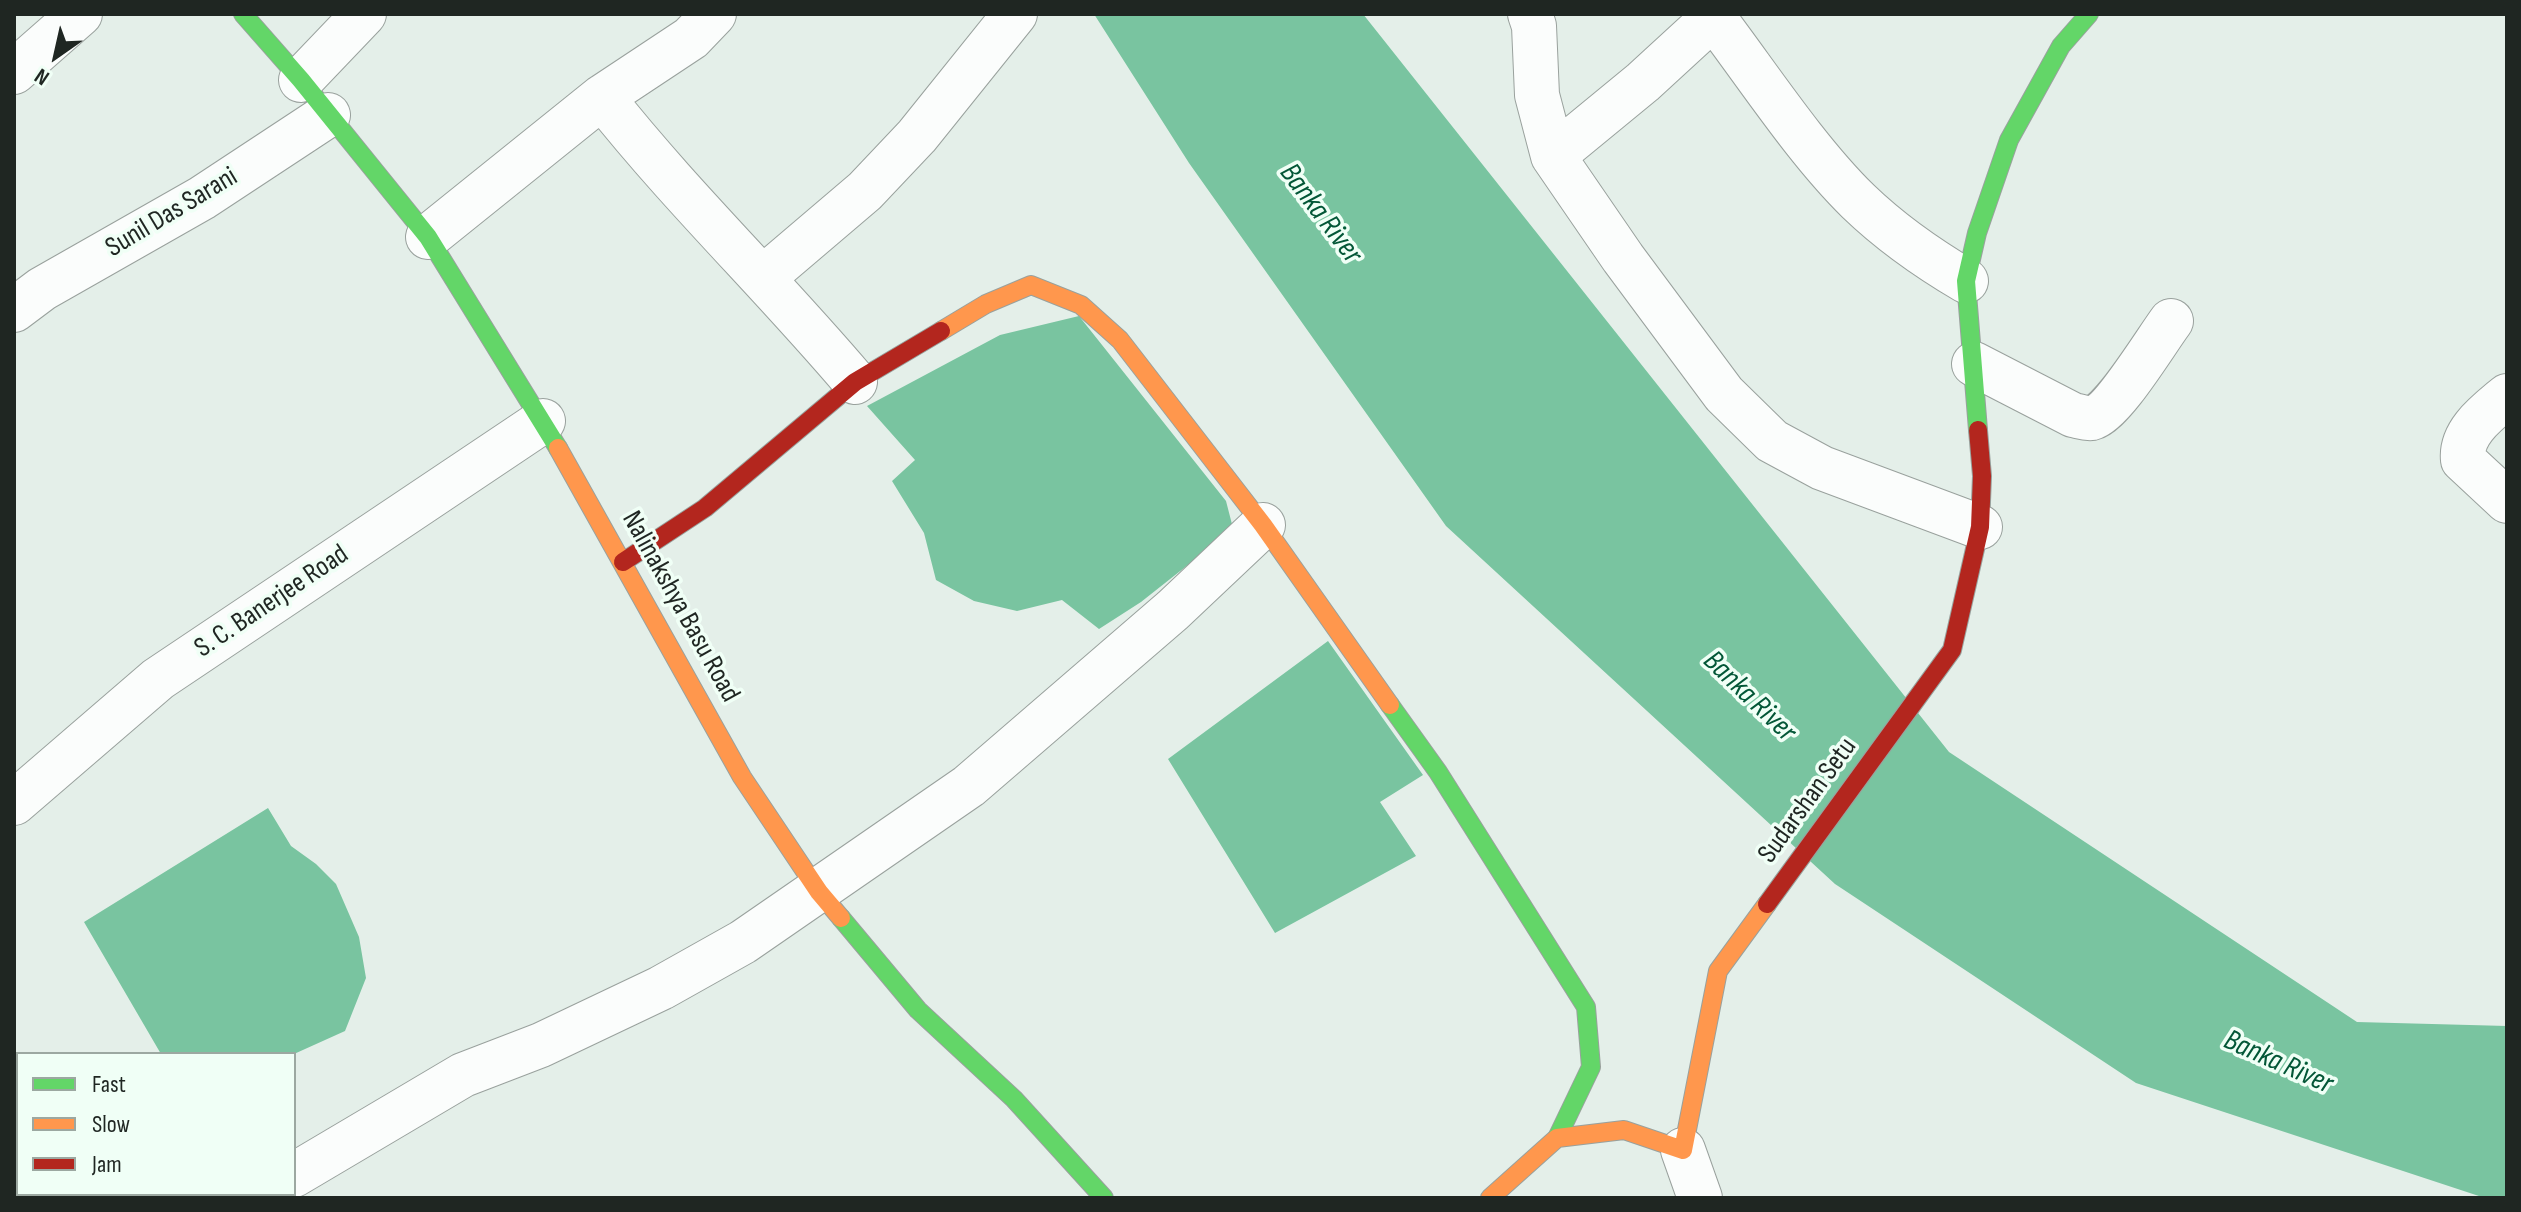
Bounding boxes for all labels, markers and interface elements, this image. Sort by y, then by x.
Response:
north arrow [16,16,96,96]
text: N [30,62,55,91]
water label: Banka River [1271,157,1369,271]
street label: Sunil Das Sarani [100,161,244,265]
street label: Nalinakshya Basu Road [614,506,746,708]
street label: S. C. Banerjee Road [189,538,355,666]
water label: Banka River [1695,644,1803,750]
street label: Sudarshan Setu [1751,732,1865,870]
water label: Banka River [2218,1023,2338,1103]
legend [16,1052,296,1196]
text: Fast [92,1070,126,1099]
text: Slow [92,1110,130,1139]
text: Jam [92,1150,122,1179]

